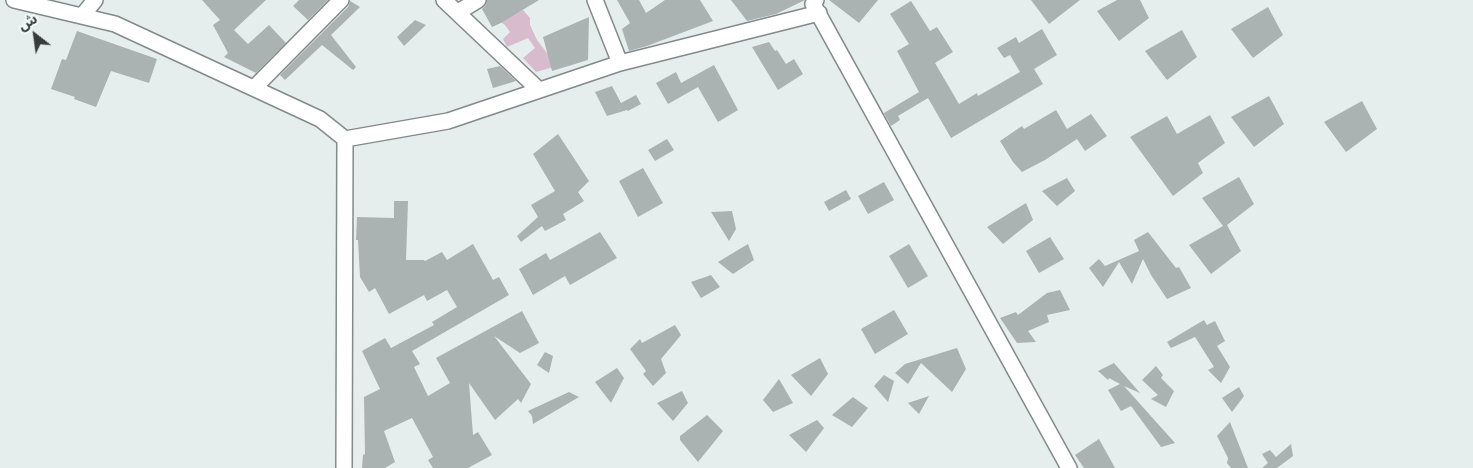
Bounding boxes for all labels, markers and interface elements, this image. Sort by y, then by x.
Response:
north arrow [10,10,60,60]
text: ش [15,10,40,34]

